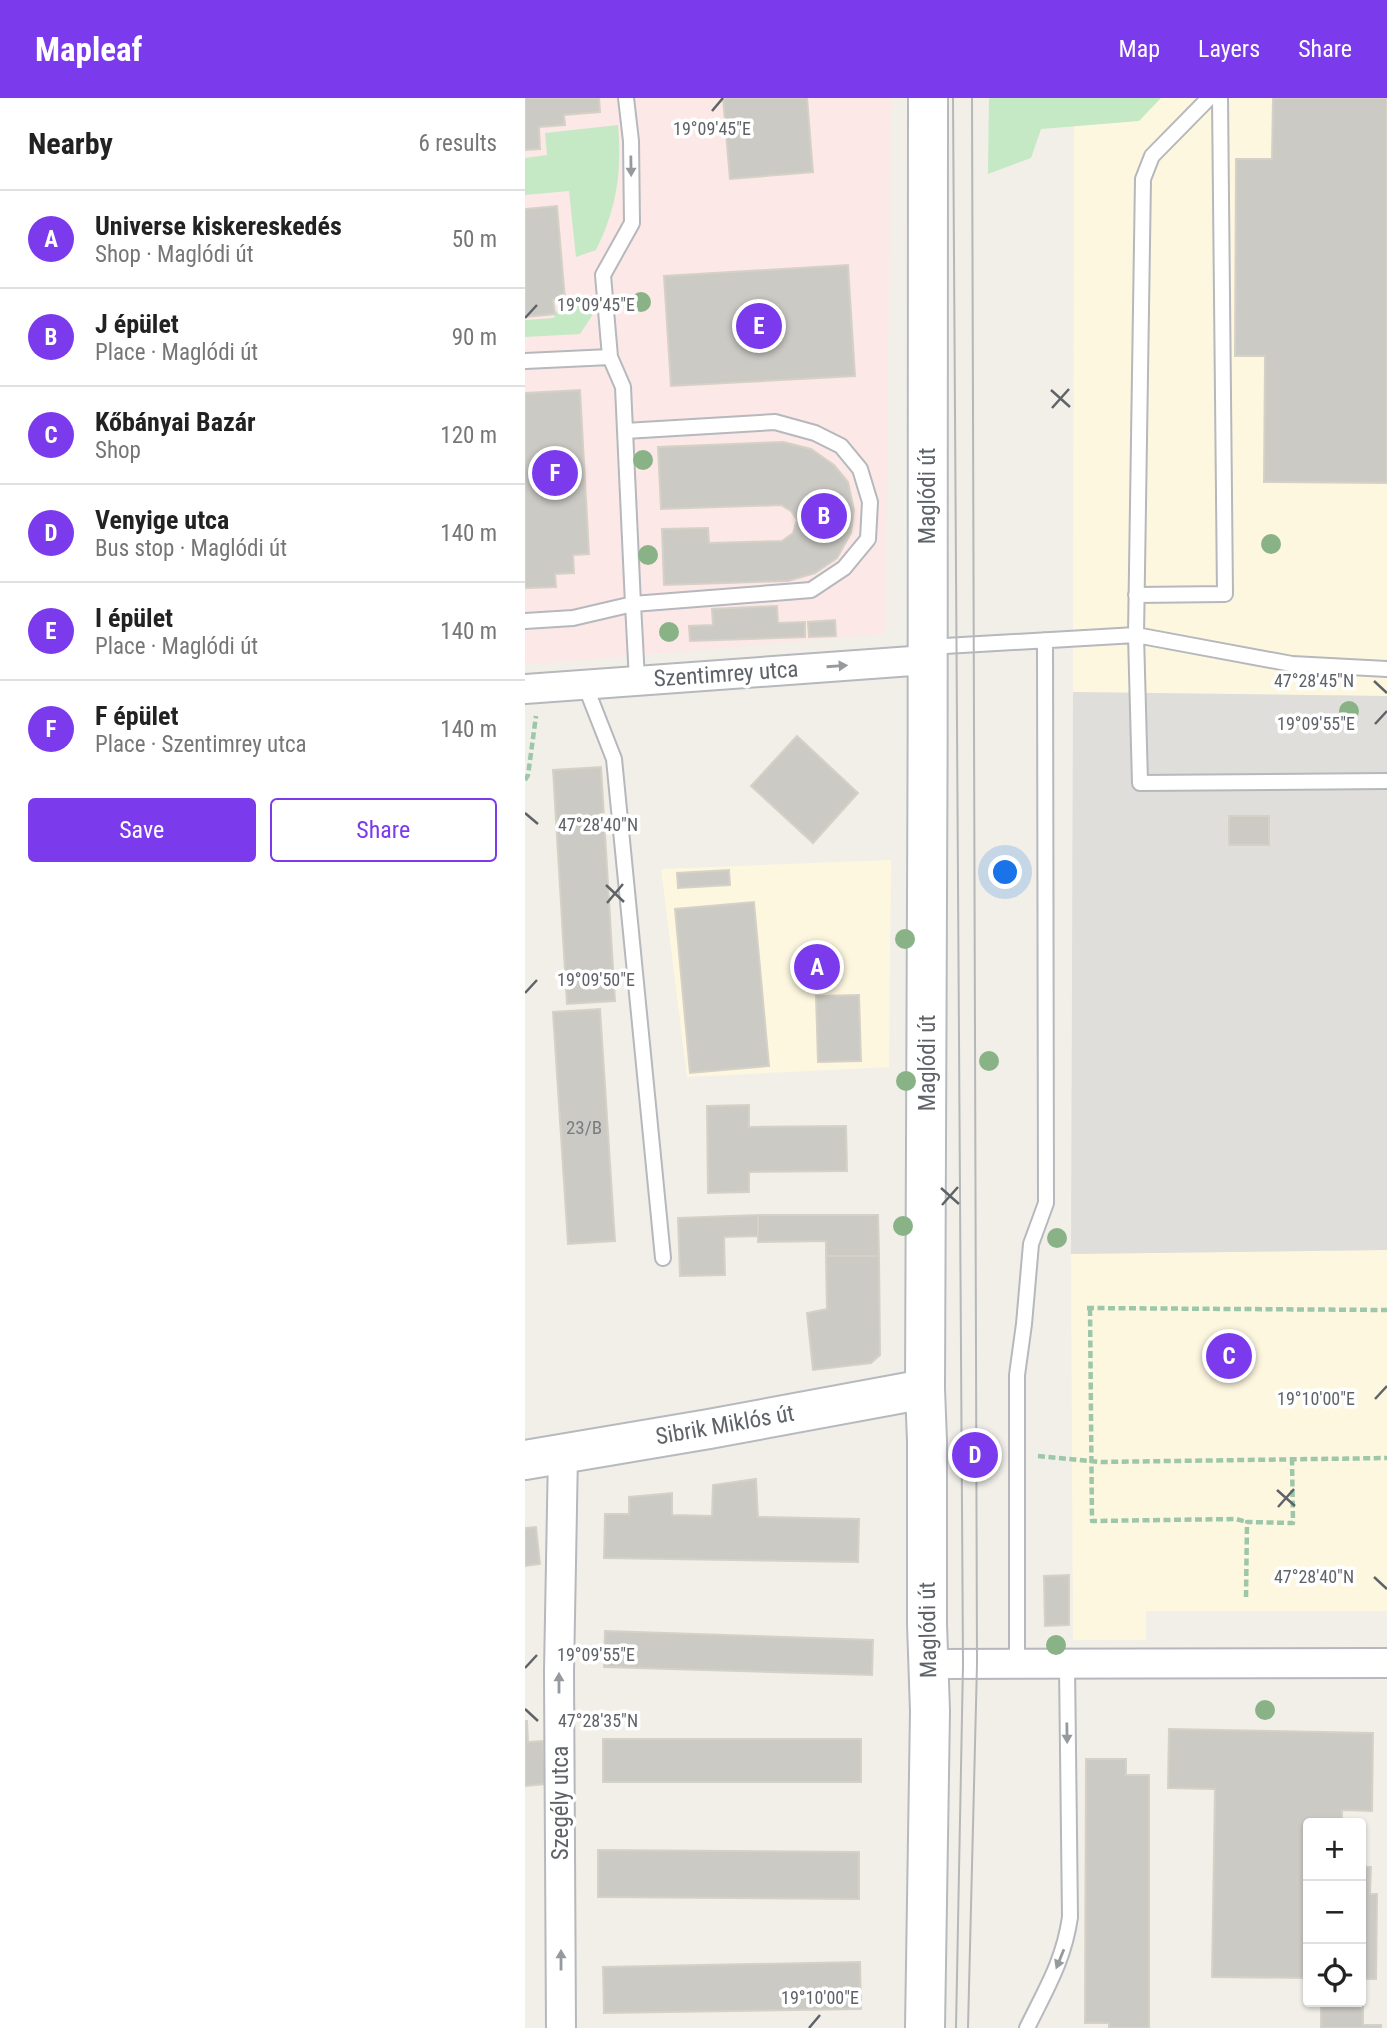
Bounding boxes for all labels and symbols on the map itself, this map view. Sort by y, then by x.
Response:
text: 19°09'45"E [673,118,751,139]
one-way arrow [626,155,637,177]
text: 19°09'45"E [557,294,635,315]
pin: E [736,300,782,352]
pin: F [532,447,578,499]
street label: Maglódi út [914,448,941,544]
pin: B [801,490,847,542]
street label: Szentimrey utca [653,655,799,693]
one-way arrow [827,660,849,671]
text: 47°28'45"N [1274,670,1354,691]
text: 19°09'55"E [1277,713,1355,734]
text: 47°28'40"N [558,814,638,835]
your location [988,855,1022,889]
pin: A [794,941,840,993]
text: 19°09'50"E [557,969,635,990]
street label: Maglódi út [914,1015,941,1111]
house number: 23/B [566,1116,602,1139]
pin: C [1206,1330,1252,1382]
text: 19°10'00"E [1277,1388,1355,1409]
street label: Sibrik Miklós út [654,1400,796,1450]
pin: D [952,1429,998,1481]
text: 47°28'40"N [1274,1566,1354,1587]
street label: Maglódi út [914,1582,942,1678]
text: 19°09'55"E [557,1644,635,1665]
one-way arrow [553,1672,565,1694]
text: 47°28'35"N [558,1710,638,1731]
one-way arrow [1062,1722,1073,1744]
street label: Szegély utca [547,1746,574,1860]
one-way arrow [555,1949,567,1971]
one-way arrow [1054,1949,1066,1969]
text: 19°10'00"E [781,1987,859,2008]

